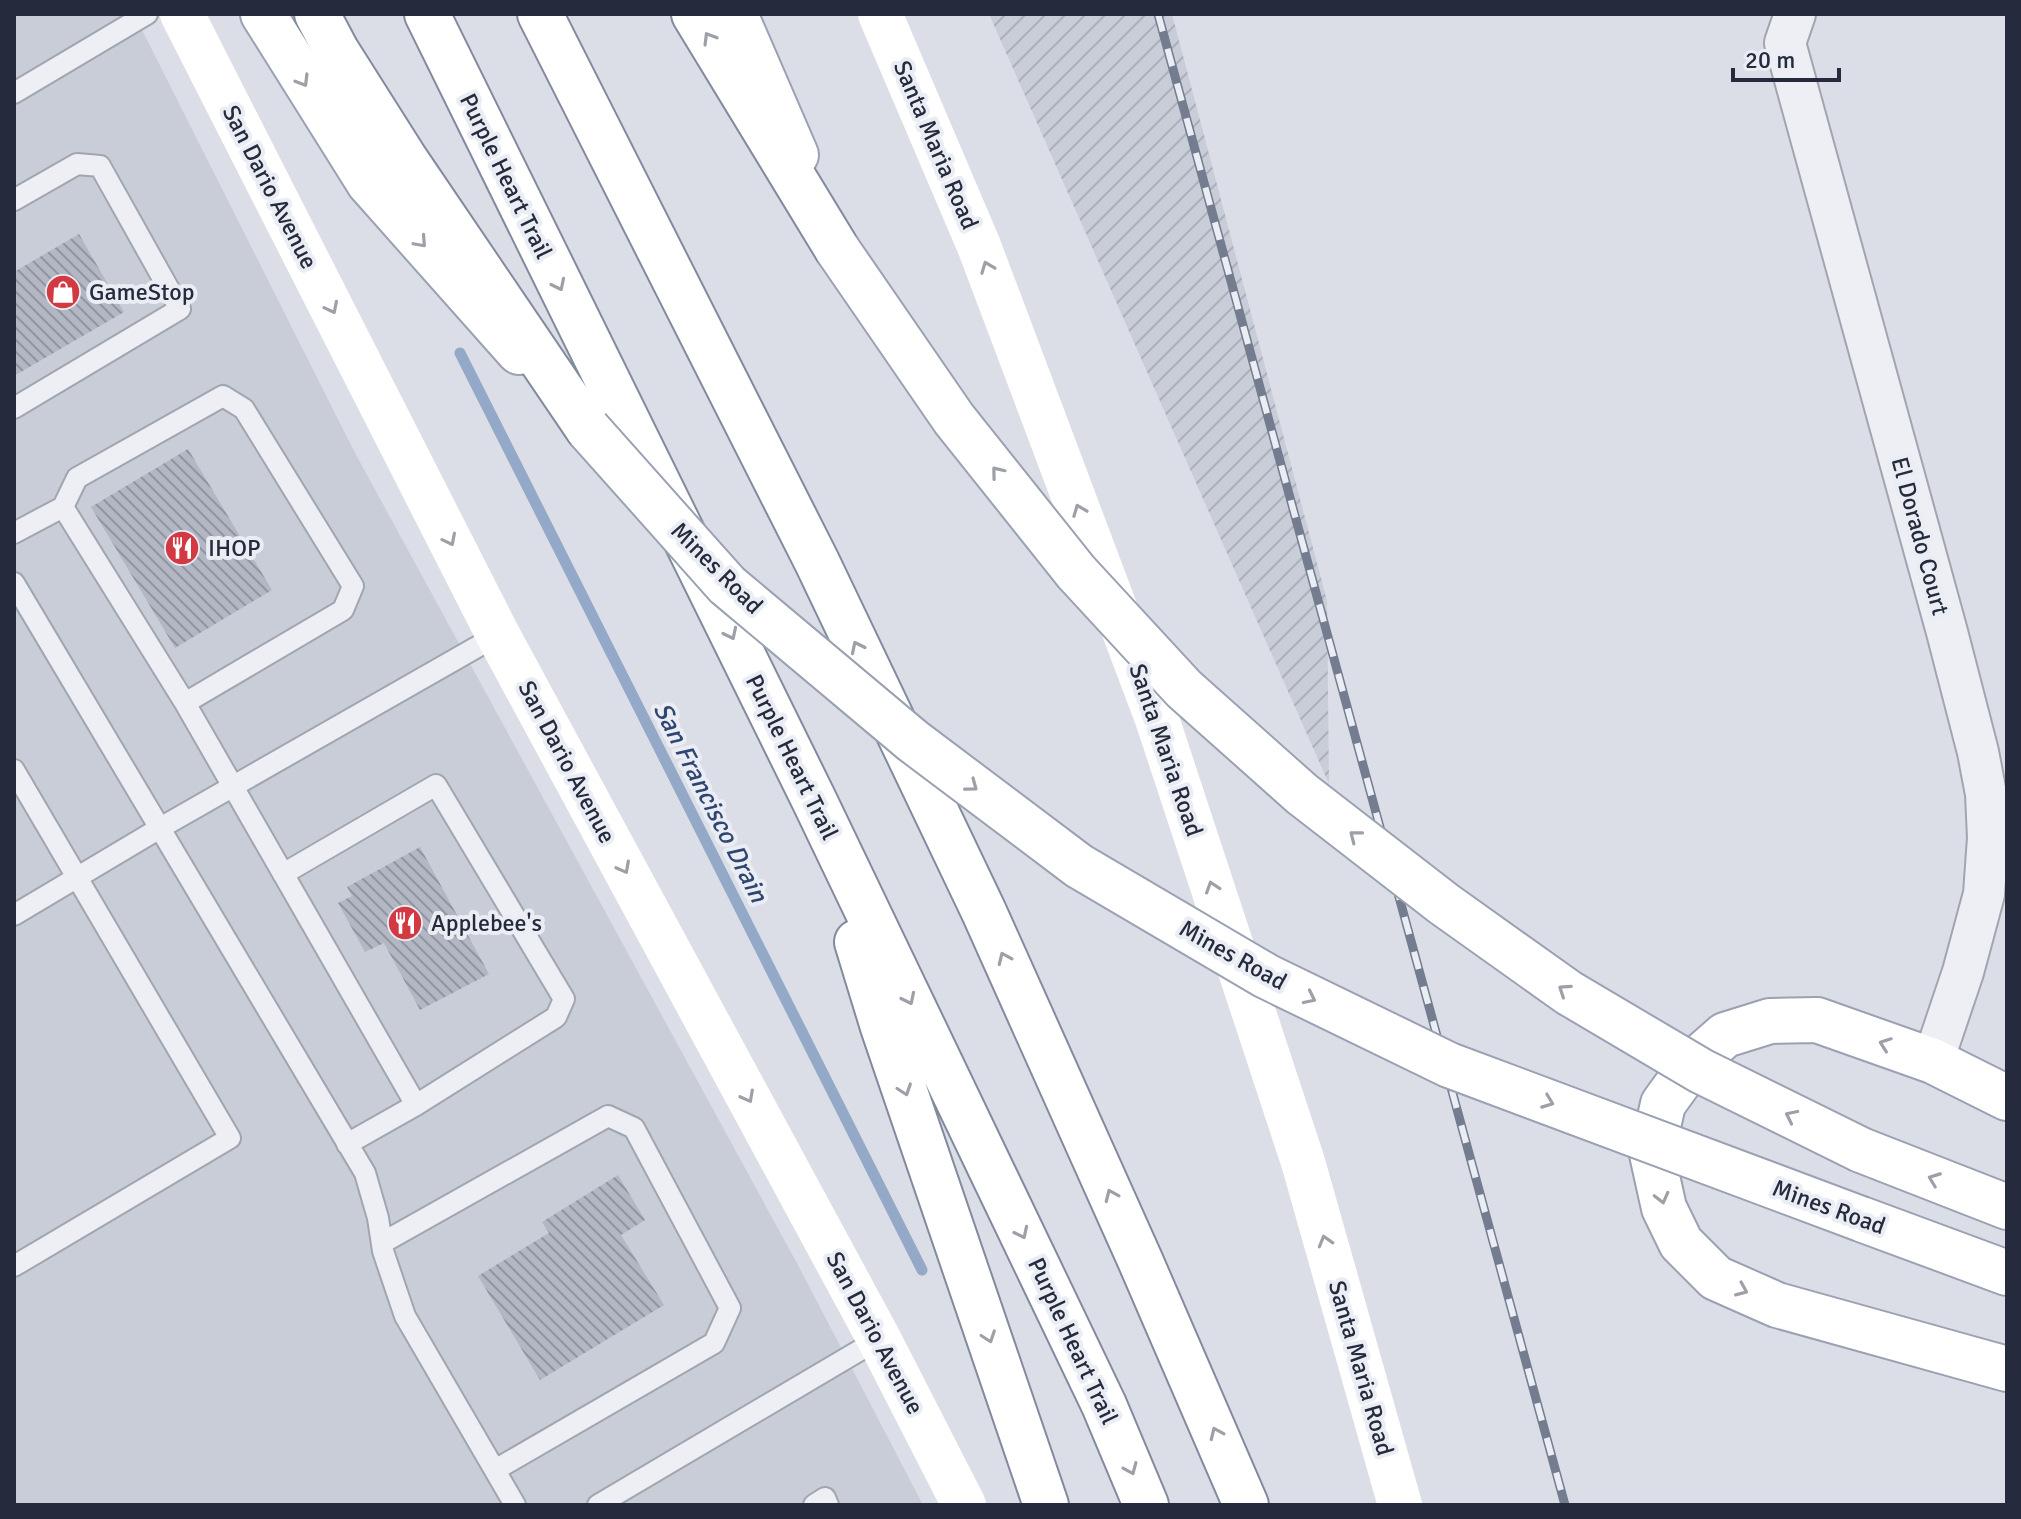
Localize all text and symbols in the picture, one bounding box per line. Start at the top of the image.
scale bar [1733,32,1839,82]
one-way arrow [704,33,719,47]
text: 20 m [1745,45,1795,75]
street label: Santa Maria Road [887,56,985,234]
one-way arrow [294,72,309,87]
street label: Purple Heart Trail [453,88,559,264]
street label: San Dario Avenue [216,100,324,274]
one-way arrow [411,232,425,247]
one-way arrow [980,261,997,275]
shop icon: GameStop [44,273,82,311]
place label: GameStop [89,277,194,307]
one-way arrow [550,277,565,292]
one-way arrow [322,300,337,315]
street label: El Dorado Court [1884,453,1956,619]
one-way arrow [992,466,1006,481]
one-way arrow [1072,504,1088,518]
street label: Mines Road [665,516,769,620]
restaurant icon: IHOP [163,529,201,567]
one-way arrow [440,531,456,546]
place label: IHOP [208,533,261,563]
one-way arrow [721,625,737,640]
one-way arrow [851,641,867,655]
street label: Santa Maria Road [1122,660,1210,840]
street label: Purple Heart Trail [739,669,845,845]
street label: San Dario Avenue [512,676,622,848]
water label: San Francisco Drain [646,697,775,909]
one-way arrow [963,776,978,790]
one-way arrow [1349,831,1364,845]
one-way arrow [615,860,630,874]
one-way arrow [1206,881,1222,895]
restaurant icon: Applebee's [386,904,424,942]
place label: Applebee's [431,908,542,938]
street label: Mines Road [1174,913,1292,997]
one-way arrow [998,952,1014,966]
one-way arrow [1559,984,1573,999]
one-way arrow [1302,988,1317,1004]
one-way arrow [899,990,915,1005]
one-way arrow [1879,1037,1893,1054]
one-way arrow [896,1083,912,1097]
one-way arrow [738,1088,754,1103]
one-way arrow [1540,1092,1554,1109]
one-way arrow [1785,1110,1800,1126]
one-way arrow [1928,1172,1942,1189]
street label: Mines Road [1768,1173,1890,1241]
one-way arrow [1105,1189,1121,1203]
one-way arrow [1652,1191,1669,1205]
one-way arrow [1012,1225,1028,1240]
one-way arrow [1318,1235,1334,1249]
street label: San Dario Avenue [820,1247,930,1419]
street label: Purple Heart Trail [1021,1253,1125,1429]
street label: Santa Maria Road [1322,1277,1400,1459]
one-way arrow [1734,1280,1748,1296]
one-way arrow [979,1329,995,1343]
one-way arrow [1209,1427,1225,1441]
one-way arrow [1121,1461,1138,1475]

